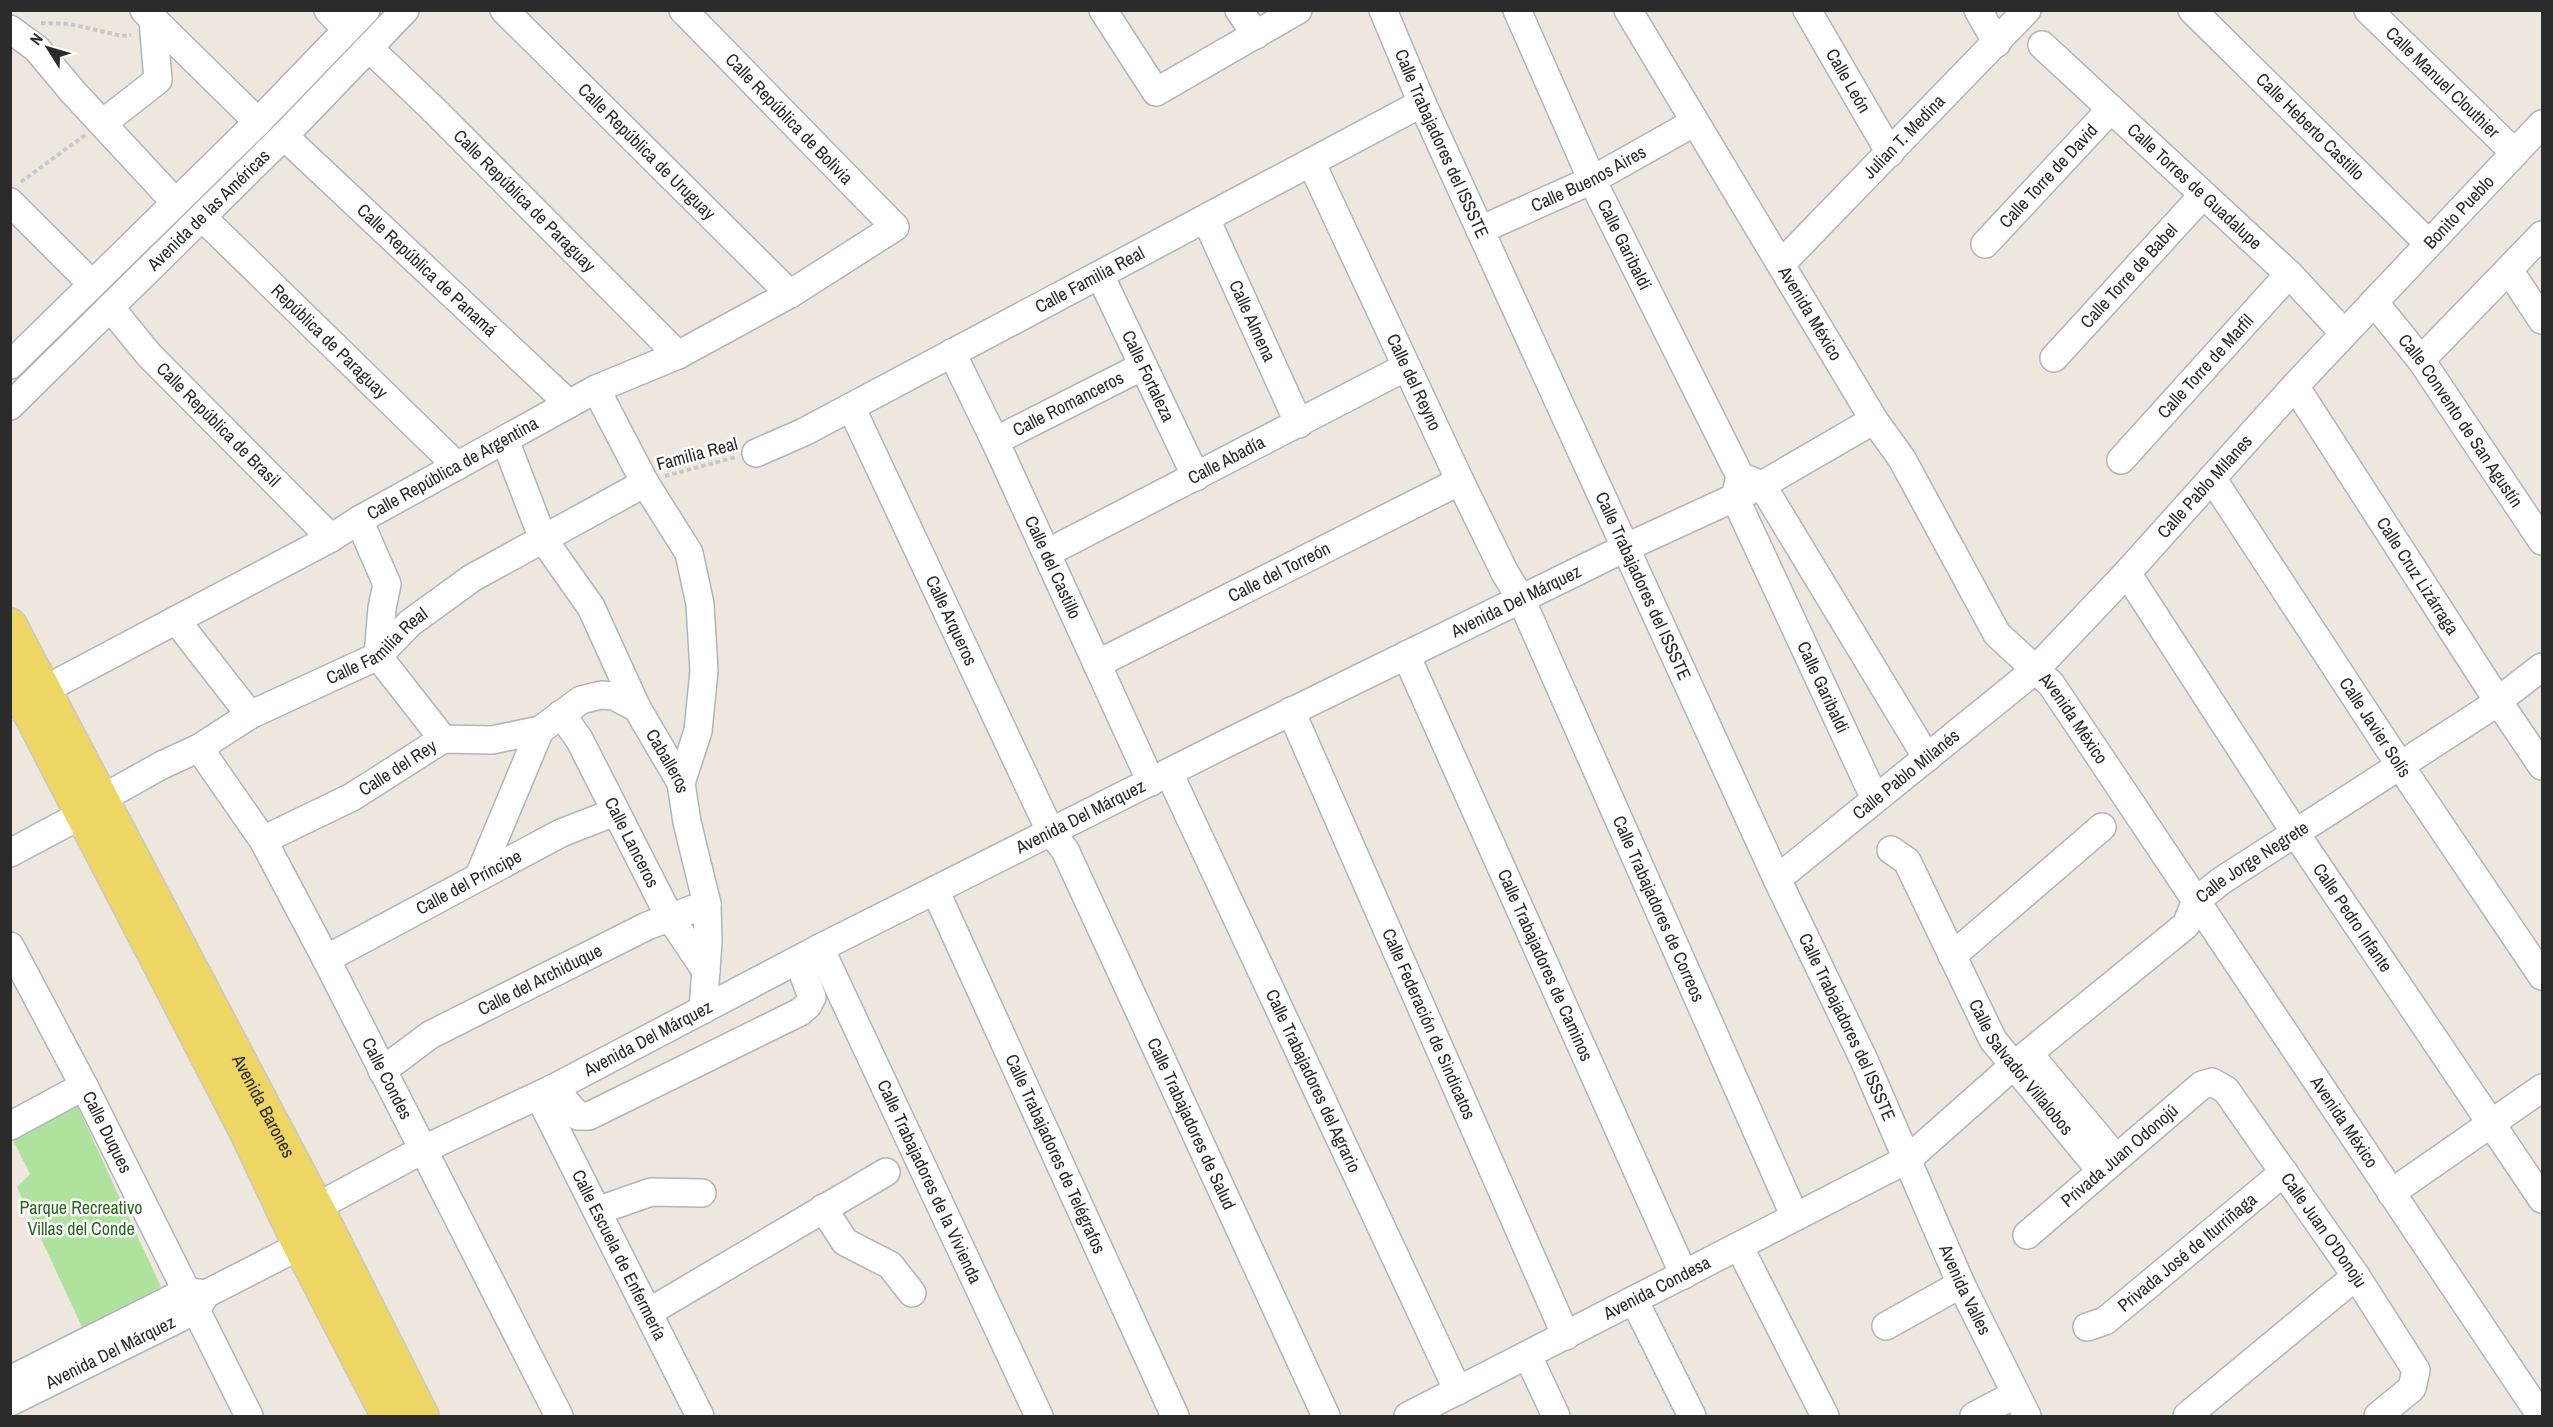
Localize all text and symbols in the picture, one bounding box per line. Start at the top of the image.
north arrow [18,18,78,78]
street label: Calle Manuel Clouthier [2380,21,2506,144]
text: N [24,29,48,49]
street label: Calle León [1820,44,1877,117]
street label: Calle Trabajadores del ISSSTE [1389,45,1495,242]
street label: Calle República de Bolivia [720,47,859,190]
street label: Calle Heberto Castillo [2251,67,2370,186]
street label: Calle República de Uruguay [573,77,722,226]
street label: Julian T. Medina [1857,89,1950,184]
street label: Calle Torres de Guadalupe [2122,117,2268,255]
street label: Calle Torre de David [1993,118,2103,233]
street label: Calle República de Paraguay [448,124,602,278]
street label: Calle Buenos Aires [1527,139,1650,218]
street label: Avenida de las Américas [141,144,275,277]
street label: Bonito Pueblo [2418,169,2499,254]
street label: Calle Garibaldi [1592,195,1658,294]
street label: Calle República de Panamá [352,198,503,342]
street label: Calle Torre de Babel [2074,218,2183,333]
street label: Calle Familia Real [1030,240,1149,319]
street label: Avenida México [1772,261,1848,365]
street label: Calle Almena [1223,276,1282,366]
street label: República de Paraguay [266,278,394,404]
street label: Calle Torre de Marfil [2151,309,2259,424]
street label: Calle Fortaleza [1116,326,1181,426]
street label: Calle Convento de San Agustín [2393,328,2529,512]
street label: Calle del Reyno [1381,329,1448,434]
street label: Calle República de Brasil [151,356,286,492]
street label: Calle Romanceros [1008,365,1128,442]
street label: Calle República de Argentina [362,411,542,525]
street label: Calle Abadía [1183,429,1269,490]
street label: Calle Pablo Milanes [2151,429,2258,543]
street label: Familia Real [654,431,740,476]
street label: Calle Trabajadores del ISSSTE [1590,488,1697,684]
street label: Calle del Castillo [1019,512,1088,623]
street label: Calle Cruz Lizárraga [2371,512,2465,639]
street label: Calle del Torreón [1224,535,1334,608]
street label: Avenida Del Márquez [1446,558,1585,644]
street label: Calle Arqueros [920,571,984,670]
street label: Calle Familia Real [322,601,432,690]
street label: Calle Garibaldi [1791,637,1856,737]
street label: Avenida México [2034,666,2114,769]
street label: Calle Javier Solís [2334,672,2417,782]
street label: Calle Pablo Milanés [1847,723,1965,825]
street label: Caballeros [640,724,695,795]
street label: Calle del Rey [354,733,442,802]
street label: Avenida Del Márquez [1010,773,1149,860]
street label: Calle Lanceros [599,793,666,892]
street label: Calle Trabajadores de Correos [1607,812,1711,1006]
street label: Calle Jorge Negrete [2190,815,2313,909]
street label: Calle del Príncipe [411,843,526,921]
street label: Calle Pedro Infante [2307,858,2399,977]
street label: Calle Trabajadores de Caminos [1492,865,1599,1065]
street label: Calle Federación de Sindicatos [1376,924,1482,1123]
street label: Calle Trabajadores del ISSSTE [1793,929,1902,1125]
street label: Calle del Archiduque [473,938,606,1021]
street label: Calle Trabajadores del Agrario [1260,985,1367,1176]
street label: Avenida Del Márquez [578,994,716,1083]
street label: Calle Salvador Villalobos [1963,995,2079,1140]
street label: Calle Condes [356,1033,419,1124]
street label: Calle Trabajadores de Salud [1141,1034,1242,1213]
street label: Avenida Barones [226,1049,301,1162]
street label: Calle Trabajadores de Telégrafos [999,1050,1112,1257]
street label: Avenida México [2304,1070,2384,1173]
street label: Calle Trabajadores de la Vivienda [871,1075,988,1287]
street label: Calle Duques [77,1087,139,1177]
street label: Privada Juan Odonojú [2055,1098,2183,1213]
street label: Calle Escuela de Enfermería [566,1165,673,1344]
street label: Calle Juan O'Donoju [2275,1167,2373,1292]
street label: Privada José de Iturriñaga [2112,1187,2262,1317]
park label: Parque Recreativo Villas del Conde [19,1195,143,1241]
street label: Avenida Valles [1933,1240,1997,1339]
street label: Avenida Condesa [1598,1250,1715,1326]
street label: Avenida Del Márquez [40,1309,179,1395]

